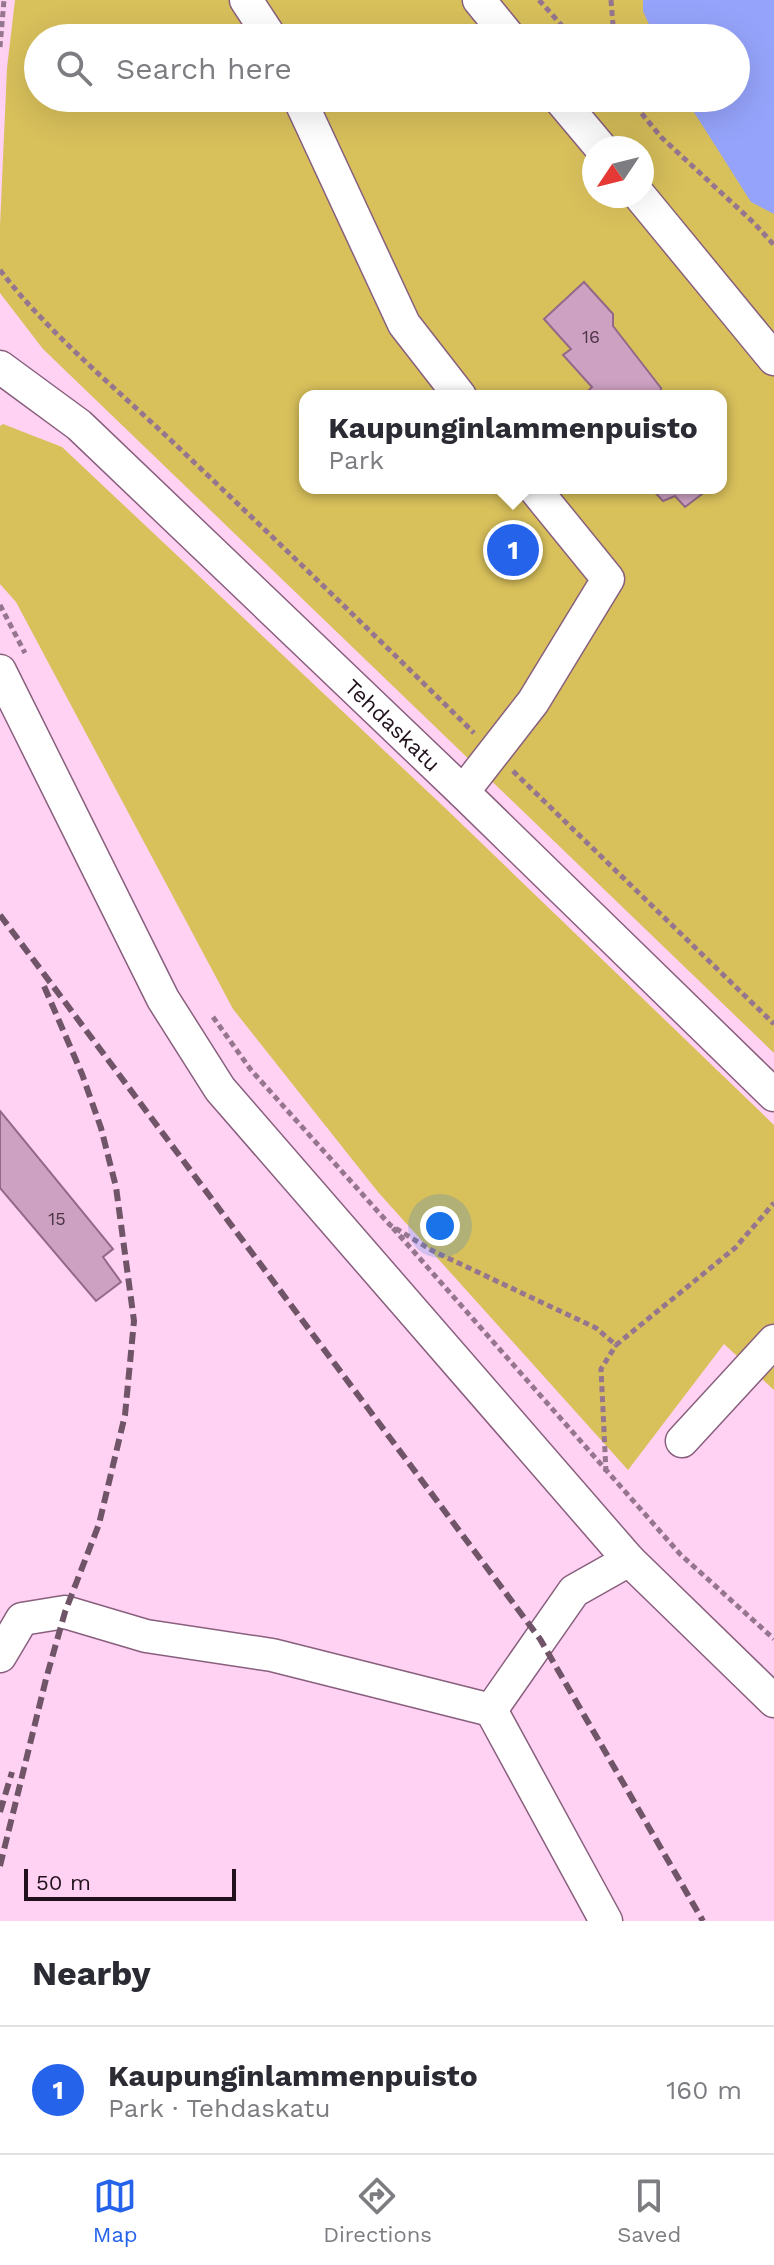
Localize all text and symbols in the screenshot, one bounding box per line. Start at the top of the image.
search box [24,24,750,112]
icon: search [52,46,96,90]
text: Search here [116,51,292,86]
north arrow [582,136,654,208]
house number: 16 [582,326,600,347]
popup [299,390,727,494]
text: Kaupunginlammenpuisto [328,410,698,445]
text: Park [328,445,384,475]
pin: 1 [487,520,539,580]
street label: Tehdaskatu [340,674,445,776]
your location [420,1206,460,1246]
house number: 15 [48,1208,66,1229]
scale bar [24,1865,236,1901]
text: 50 m [36,1870,91,1895]
text: Nearby [32,1953,151,1993]
text: Kaupunginlammenpuisto [108,2058,478,2093]
text: 1 [52,2075,64,2105]
text: 160 m [666,2075,742,2105]
text: Park · Tehdaskatu [108,2093,331,2123]
tab: Map [93,2174,138,2247]
tab: Directions [323,2174,432,2247]
tab: Saved [617,2174,681,2247]

